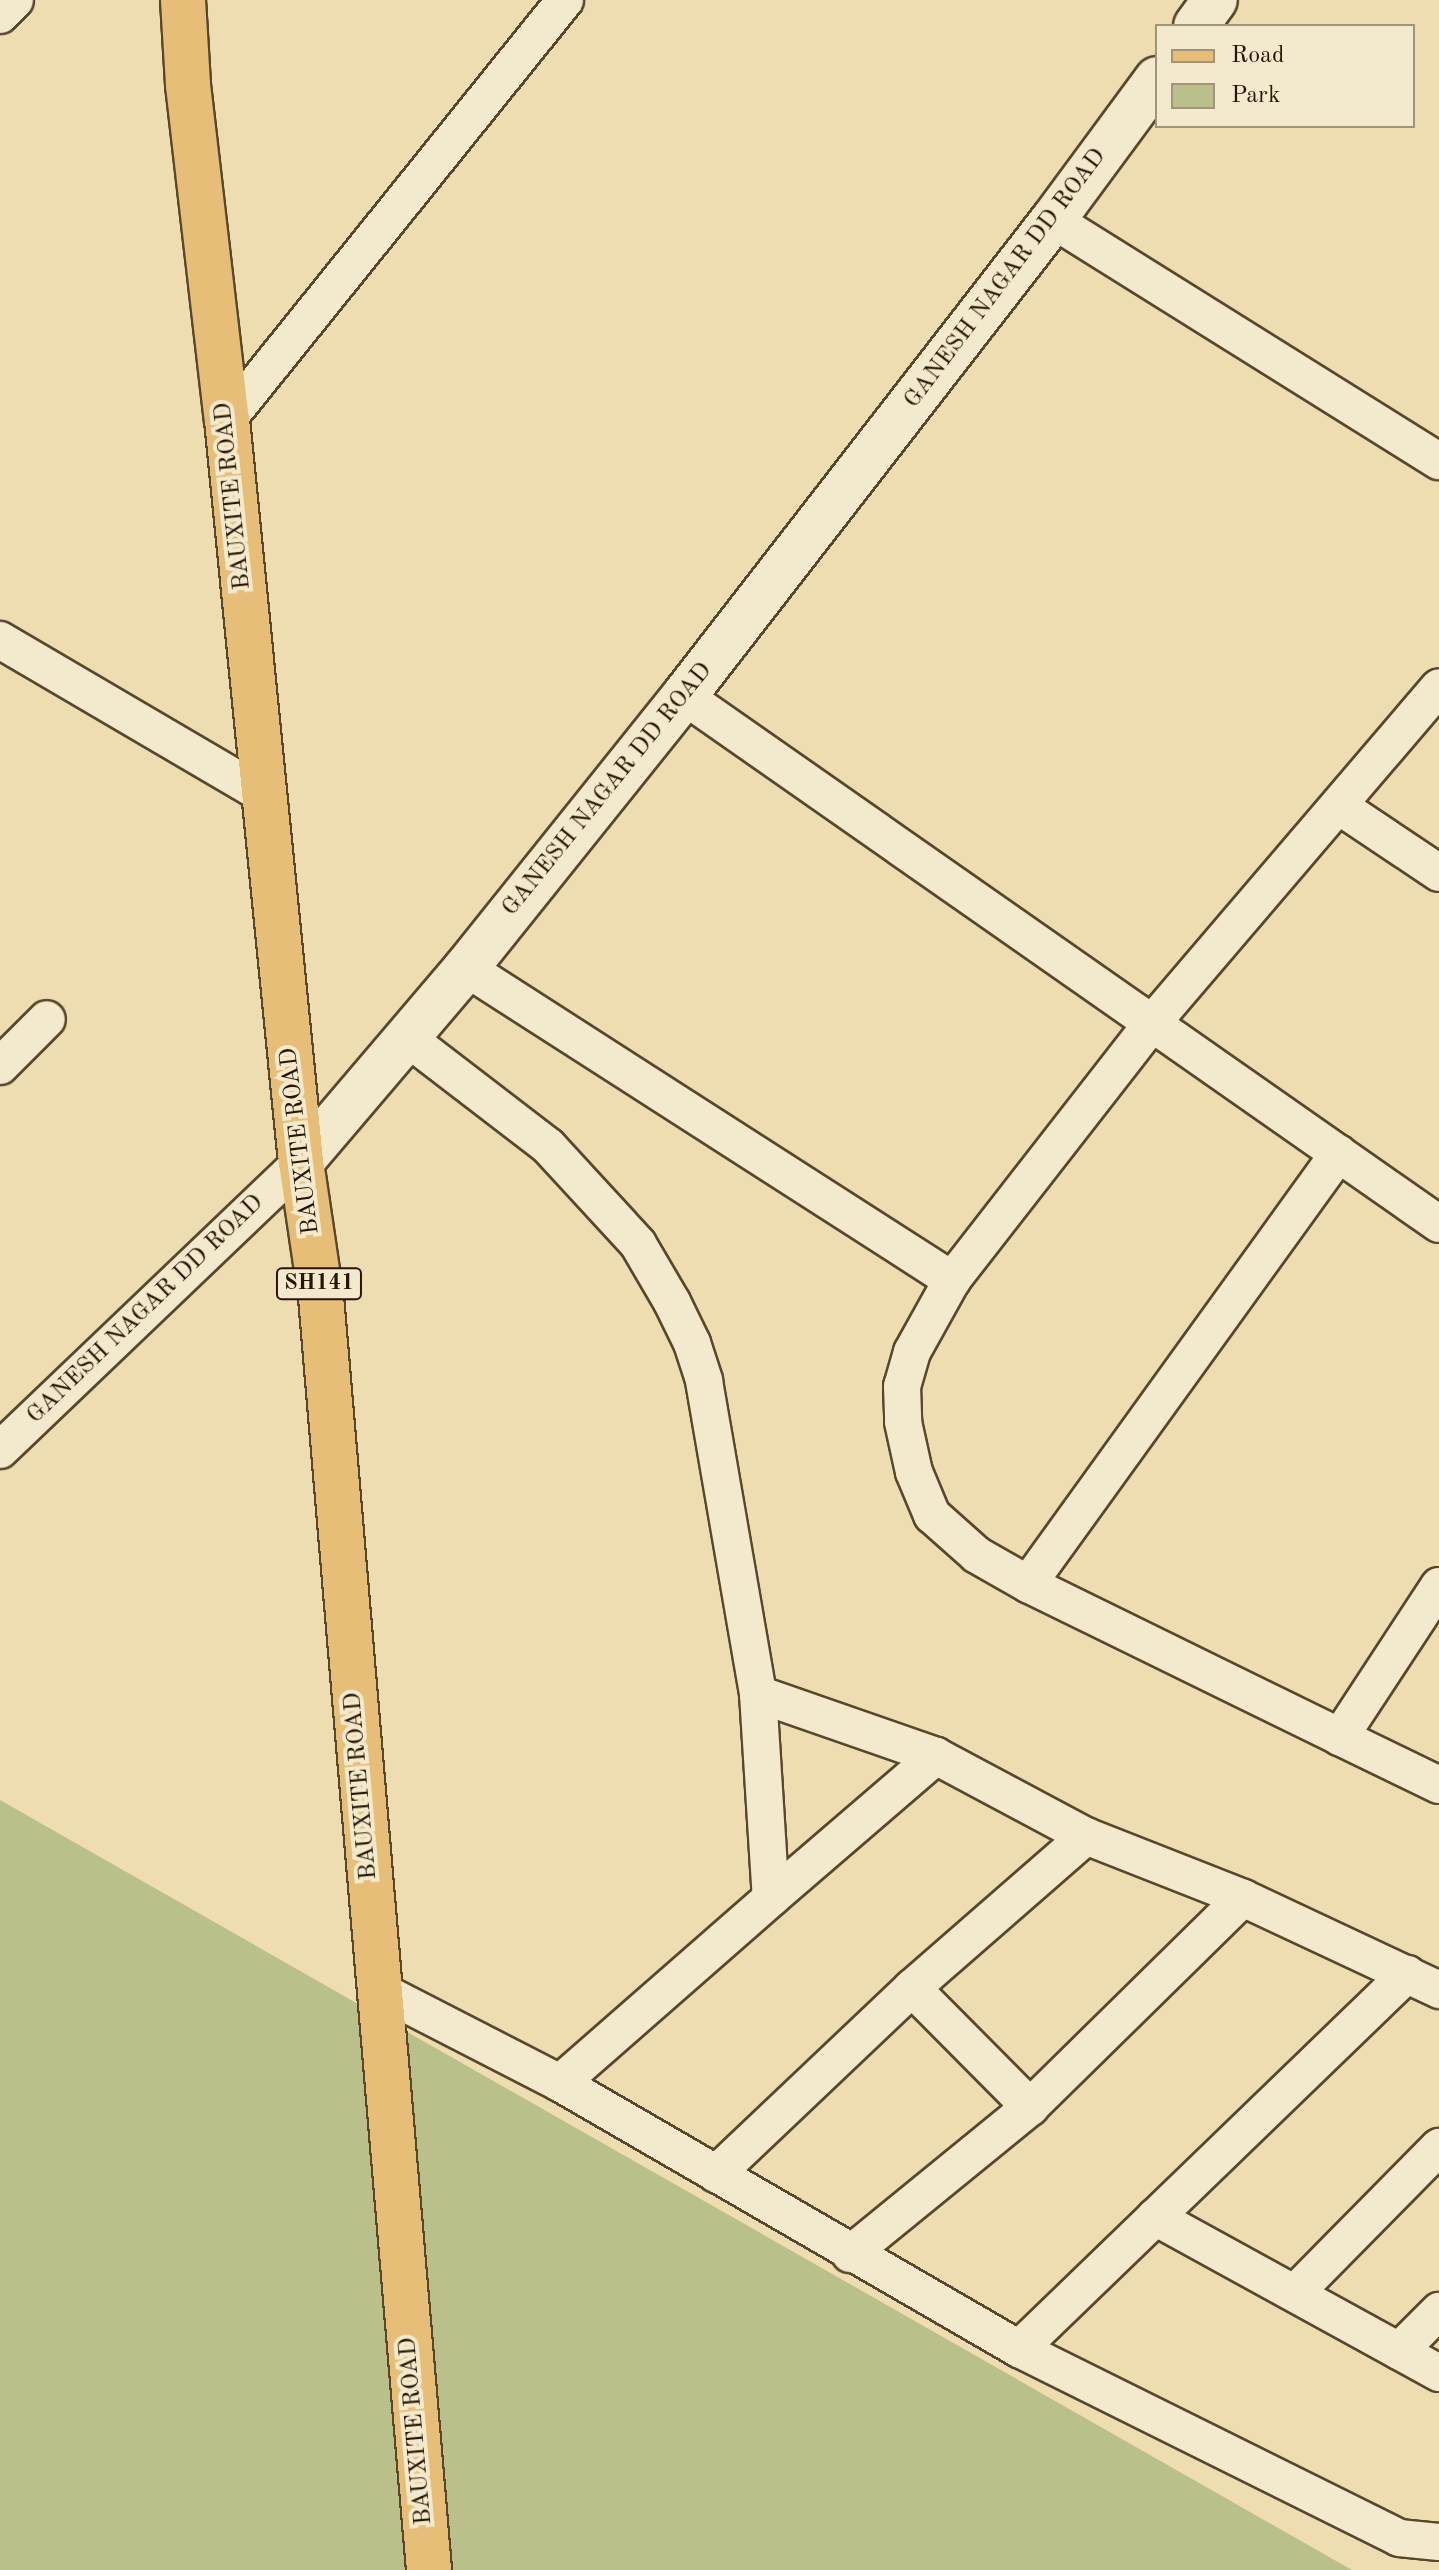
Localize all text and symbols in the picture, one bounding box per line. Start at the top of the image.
legend [1155,24,1415,128]
text: Road [1231,44,1284,68]
text: Park [1231,84,1280,108]
street label: GANESH NAGAR DD ROAD [899,143,1113,415]
street label: BAUXITE ROAD [210,401,258,591]
street label: GANESH NAGAR DD ROAD [497,657,719,923]
street label: BAUXITE ROAD [275,1046,327,1236]
street label: GANESH NAGAR DD ROAD [22,1189,270,1431]
road number: SH141 [275,1266,363,1302]
street label: BAUXITE ROAD [339,1691,385,1881]
street label: BAUXITE ROAD [394,2336,440,2526]

